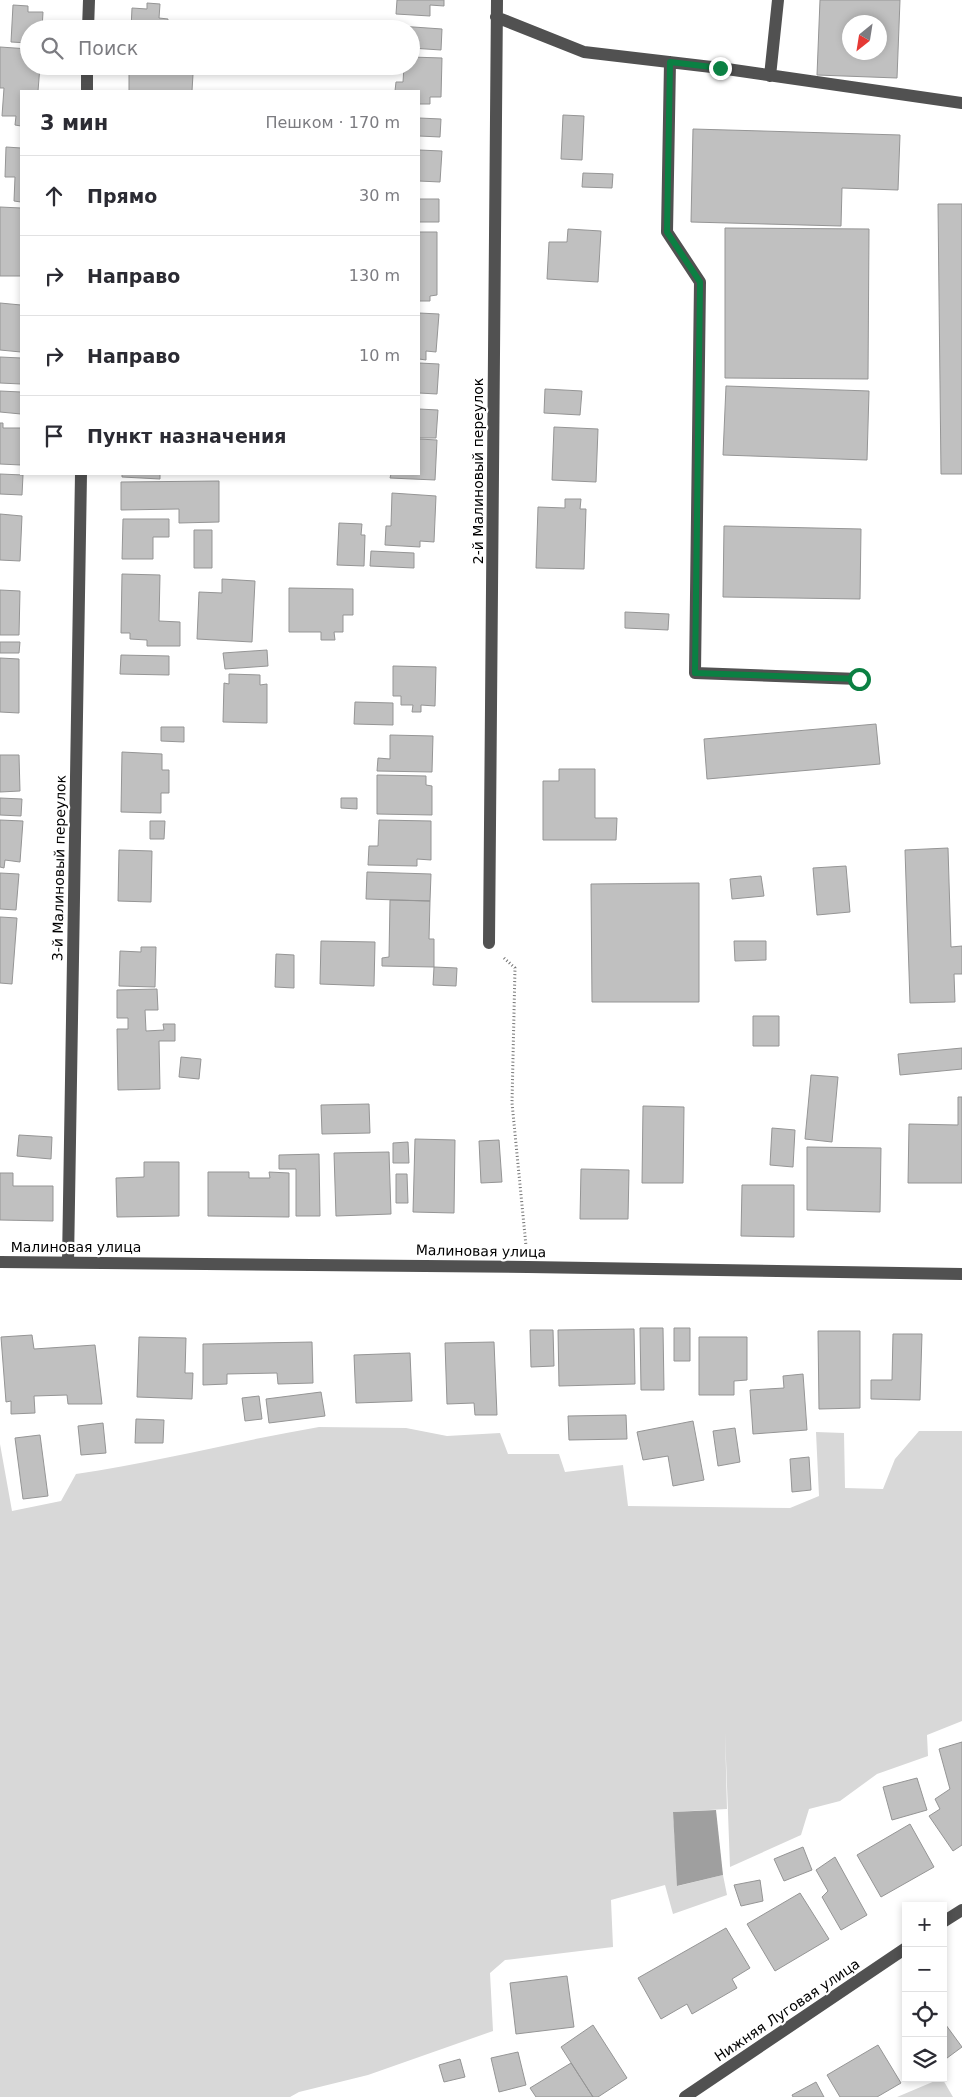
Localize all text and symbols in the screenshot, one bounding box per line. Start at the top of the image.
north arrow [842,15,887,60]
search box [20,20,420,75]
icon: search [38,34,66,62]
text: Поиск [78,37,138,59]
route end [709,57,732,80]
text: 3 мин [40,111,108,135]
text: Пешком · 170 m [265,113,400,132]
icon: ahead [40,182,68,210]
text: Прямо [87,185,157,207]
text: 30 m [359,186,400,205]
icon: right [40,262,68,290]
text: Направо [87,265,180,287]
text: 130 m [349,266,400,285]
icon: right [40,342,68,370]
text: Направо [87,345,180,367]
text: 10 m [359,346,400,365]
street label: 2-й Малиновый переулок [470,378,486,564]
icon: arrive [40,422,68,450]
text: Пункт назначения [87,425,286,447]
route start [848,668,871,691]
street label: 3-й Малиновый переулок [49,775,69,961]
street label: Малиновая улица [11,1239,141,1255]
street label: Малиновая улица [416,1242,546,1260]
map controls [902,1902,947,2082]
button: + [902,1902,947,1947]
button: − [902,1947,947,1992]
street label: Нижняя Луговая улица [711,1955,863,2065]
button: locate [902,1992,947,2037]
button: layers [902,2037,947,2082]

